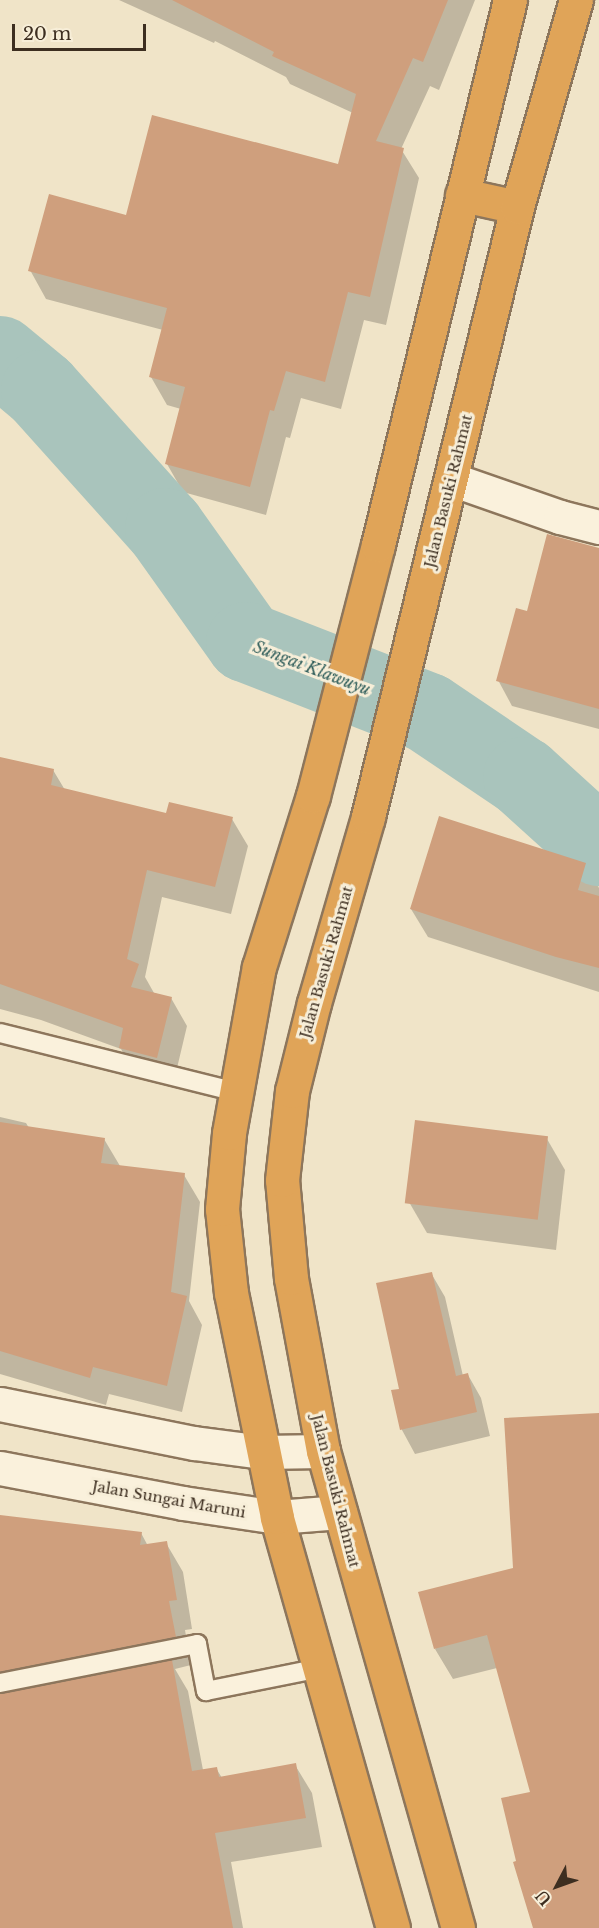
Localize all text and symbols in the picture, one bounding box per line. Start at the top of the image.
scale bar [15,12,148,50]
text: 20 m [23,23,71,45]
street label: Jalan Basuki Rahmat [420,412,476,570]
water label: Sungai Klawuyu [250,637,374,699]
street label: Jalan Basuki Rahmat [296,884,356,1040]
street label: Jalan Basuki Rahmat [308,1412,364,1570]
street label: Jalan Sungai Maruni [91,1477,247,1521]
north arrow [527,1856,587,1916]
text: U [531,1886,556,1910]

